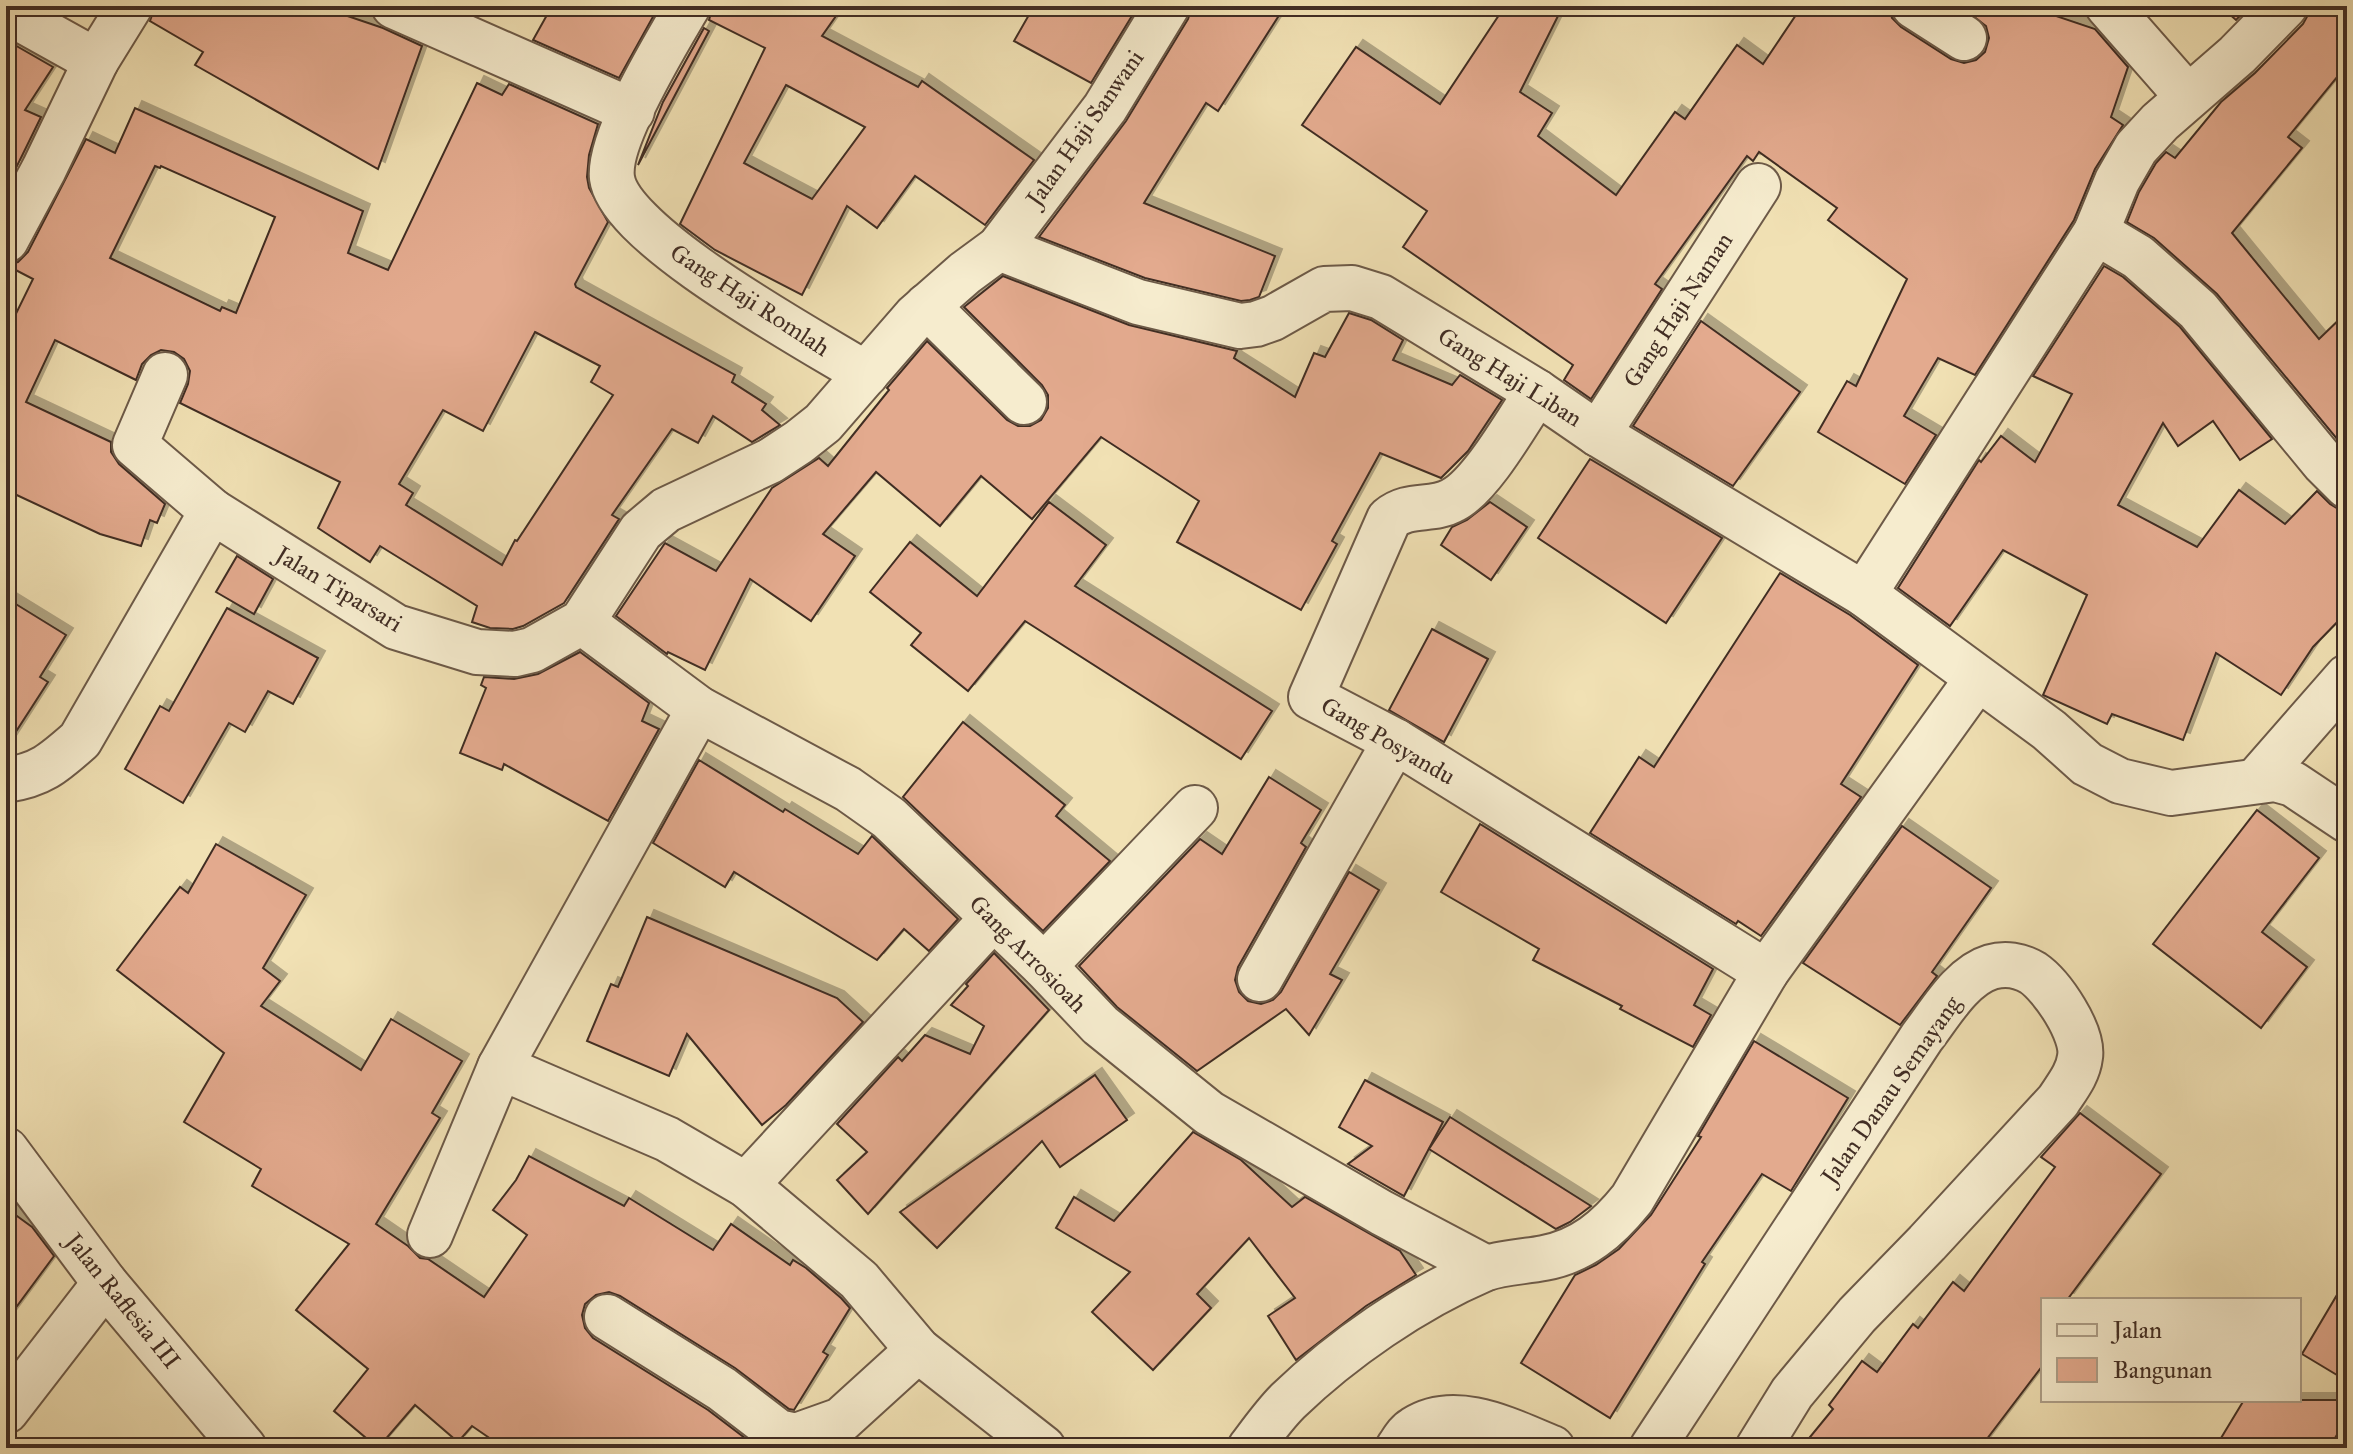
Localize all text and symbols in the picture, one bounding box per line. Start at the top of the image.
street label: Jalan Haji Sanwani [1018,43,1150,215]
street label: Gang Haji Naman [1617,227,1739,393]
street label: Gang Haji Romlah [664,237,836,363]
street label: Gang Haji Liban [1432,321,1588,433]
street label: Jalan Tiparsari [268,538,408,639]
street label: Gang Posyandu [1315,690,1461,792]
street label: Gang Arrosioah [963,889,1093,1019]
street label: Jalan Danau Semayang [1813,989,1968,1193]
street label: Jalan Raflesia III [57,1225,187,1375]
legend [2041,1298,2301,1402]
text: Jalan [2110,1315,2162,1345]
text: Bangunan [2113,1355,2212,1385]

